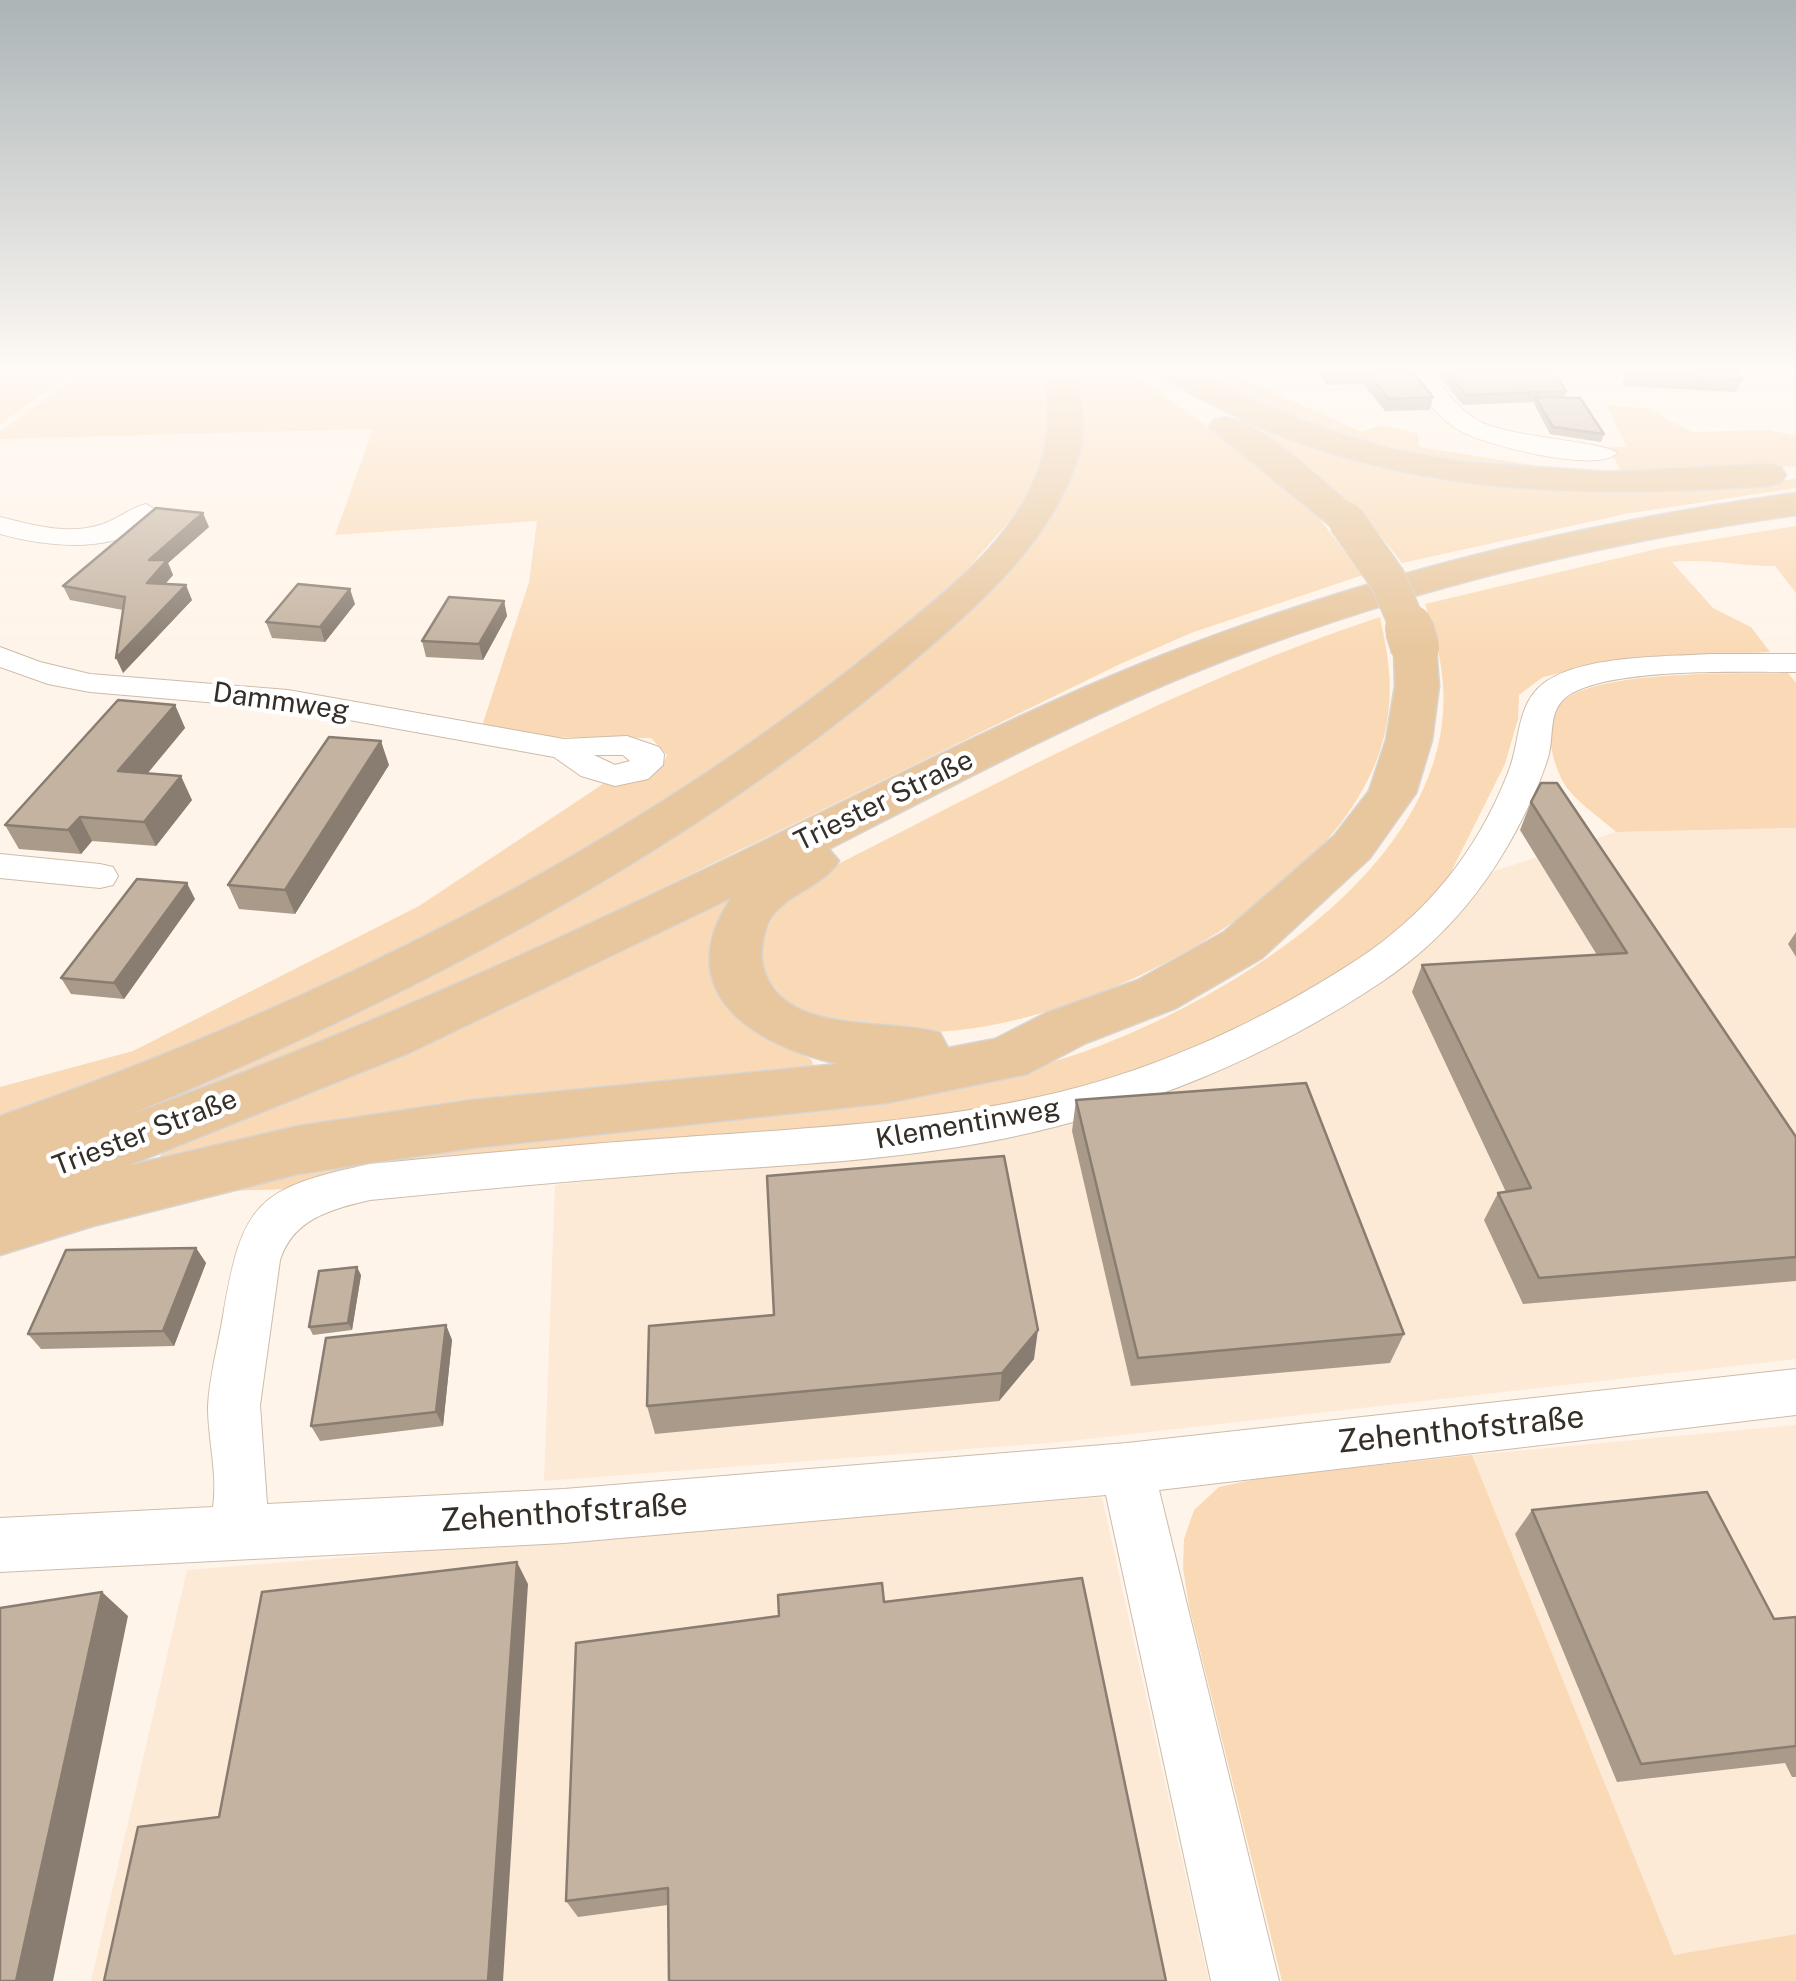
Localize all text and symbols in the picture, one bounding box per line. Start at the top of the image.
street label: Dammweg [211,676,351,728]
street label: Triester Straße [789,743,979,859]
street label: Triester Straße [48,1082,242,1184]
street label: Klementinweg [873,1091,1063,1157]
street label: Zehenthofstraße [1336,1398,1586,1462]
street label: Zehenthofstraße [439,1485,689,1541]

